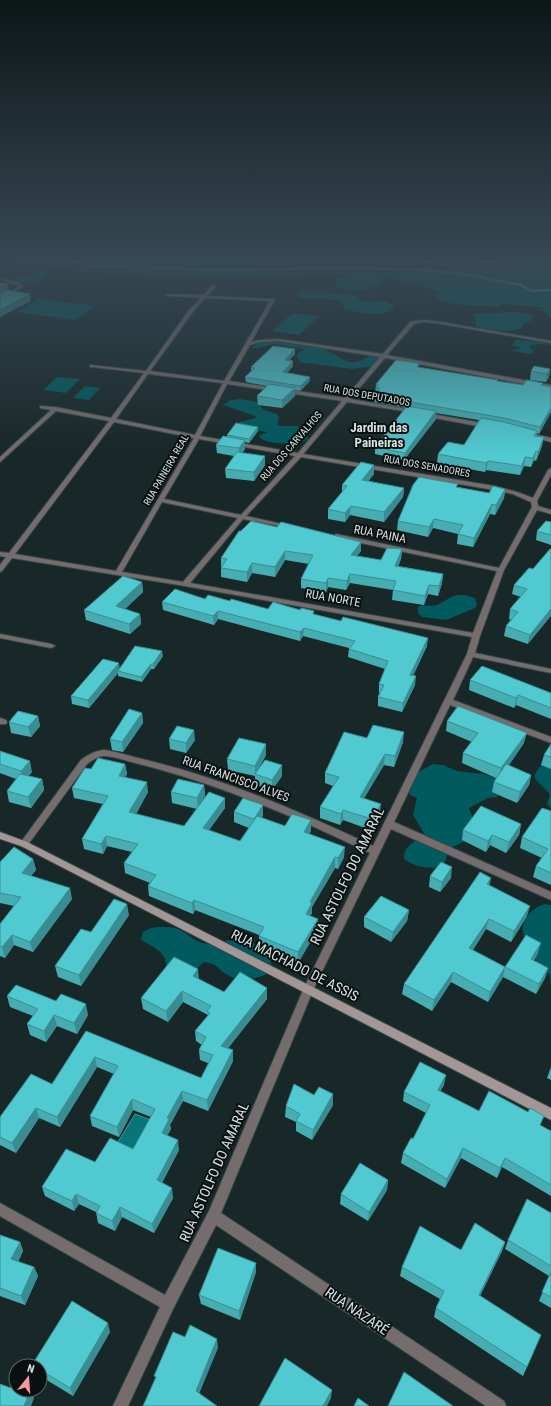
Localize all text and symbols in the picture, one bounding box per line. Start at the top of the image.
street label: RUA DOS DEPUTADOS [323,382,411,408]
street label: RUA DOS CARVALHOS [258,409,324,483]
district label: Jardim das Paineiras [350,420,408,450]
street label: RUA PAINEIRA REAL [141,432,191,507]
street label: RUA DOS SENADORES [383,453,471,479]
street label: RUA PAINA [353,522,407,546]
street label: RUA NORTE [304,586,362,610]
street label: RUA FRANCISCO ALVES [181,753,291,805]
street label: RUA ASTOLFO DO AMARAL [307,804,387,947]
street label: RUA MACHADO DE ASSIS [229,926,361,1004]
street label: RUA ASTOLFO DO AMARAL [176,1100,252,1244]
street label: RUA NAZARÉ [322,1283,392,1338]
north arrow [8,1358,48,1398]
text: N [26,1362,36,1376]

